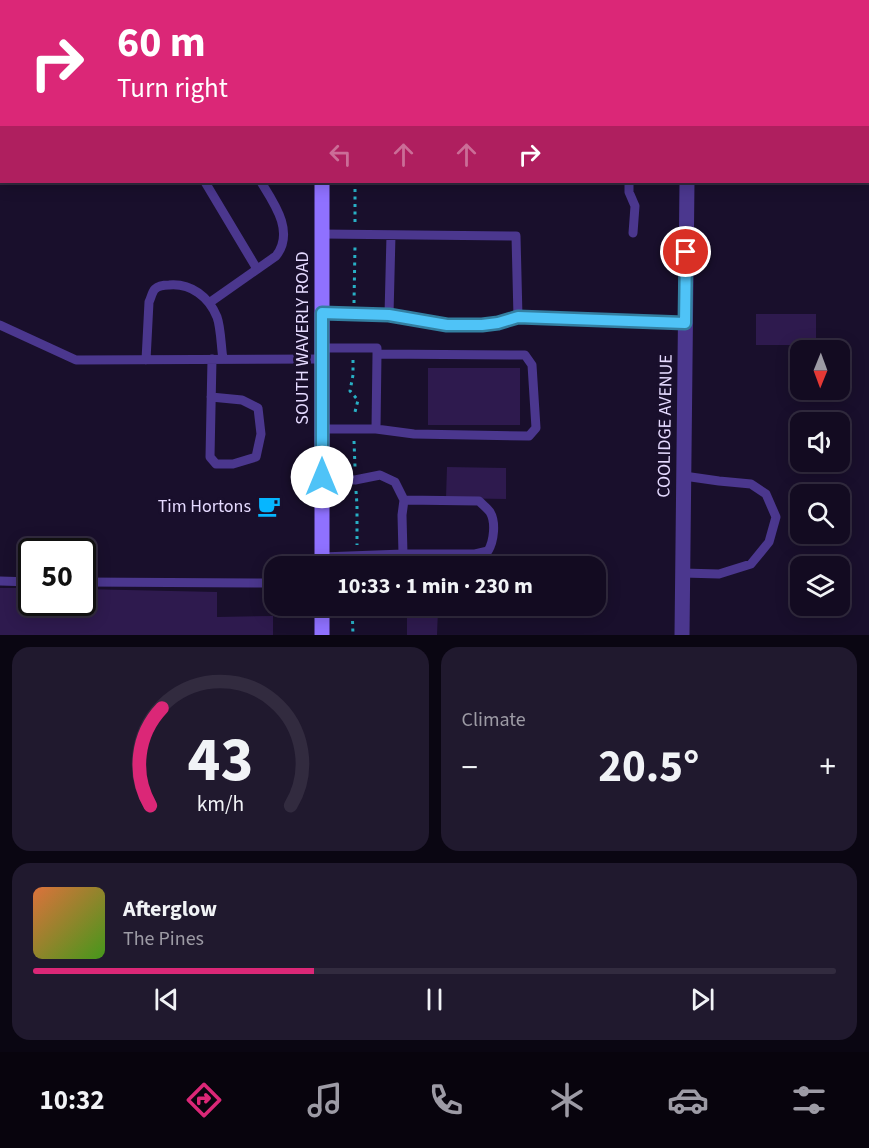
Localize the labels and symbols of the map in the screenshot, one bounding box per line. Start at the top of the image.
pin [660,226,711,277]
street label: SOUTH WAVERLY ROAD [290,251,315,425]
north arrow [790,340,850,400]
street label: COOLIDGE AVENUE [651,354,679,498]
position arrow [290,445,354,509]
cafe icon: Tim Hortons [256,493,282,519]
place label: Tim Hortons [158,494,251,519]
speed limit sign: 50 [18,538,96,616]

